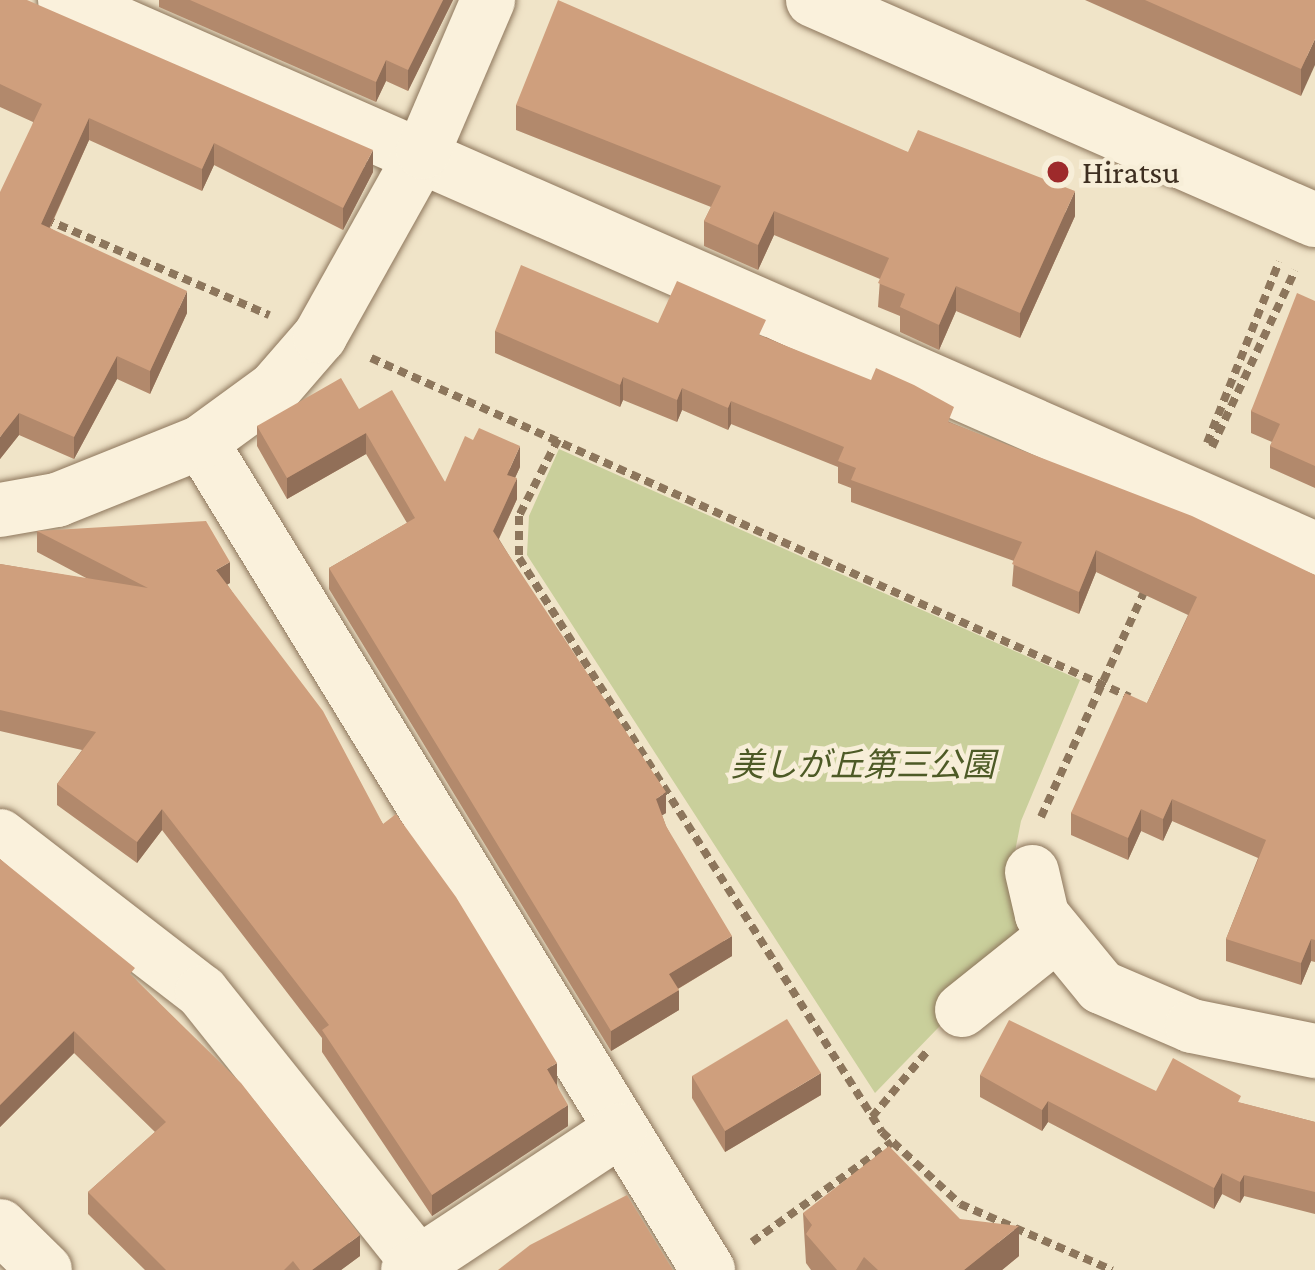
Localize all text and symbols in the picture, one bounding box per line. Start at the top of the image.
place label: Hiratsu [1082,152,1180,192]
marker: Hiratsu [1045,159,1071,185]
park label: 美しが丘第三公園 [731,745,995,785]

